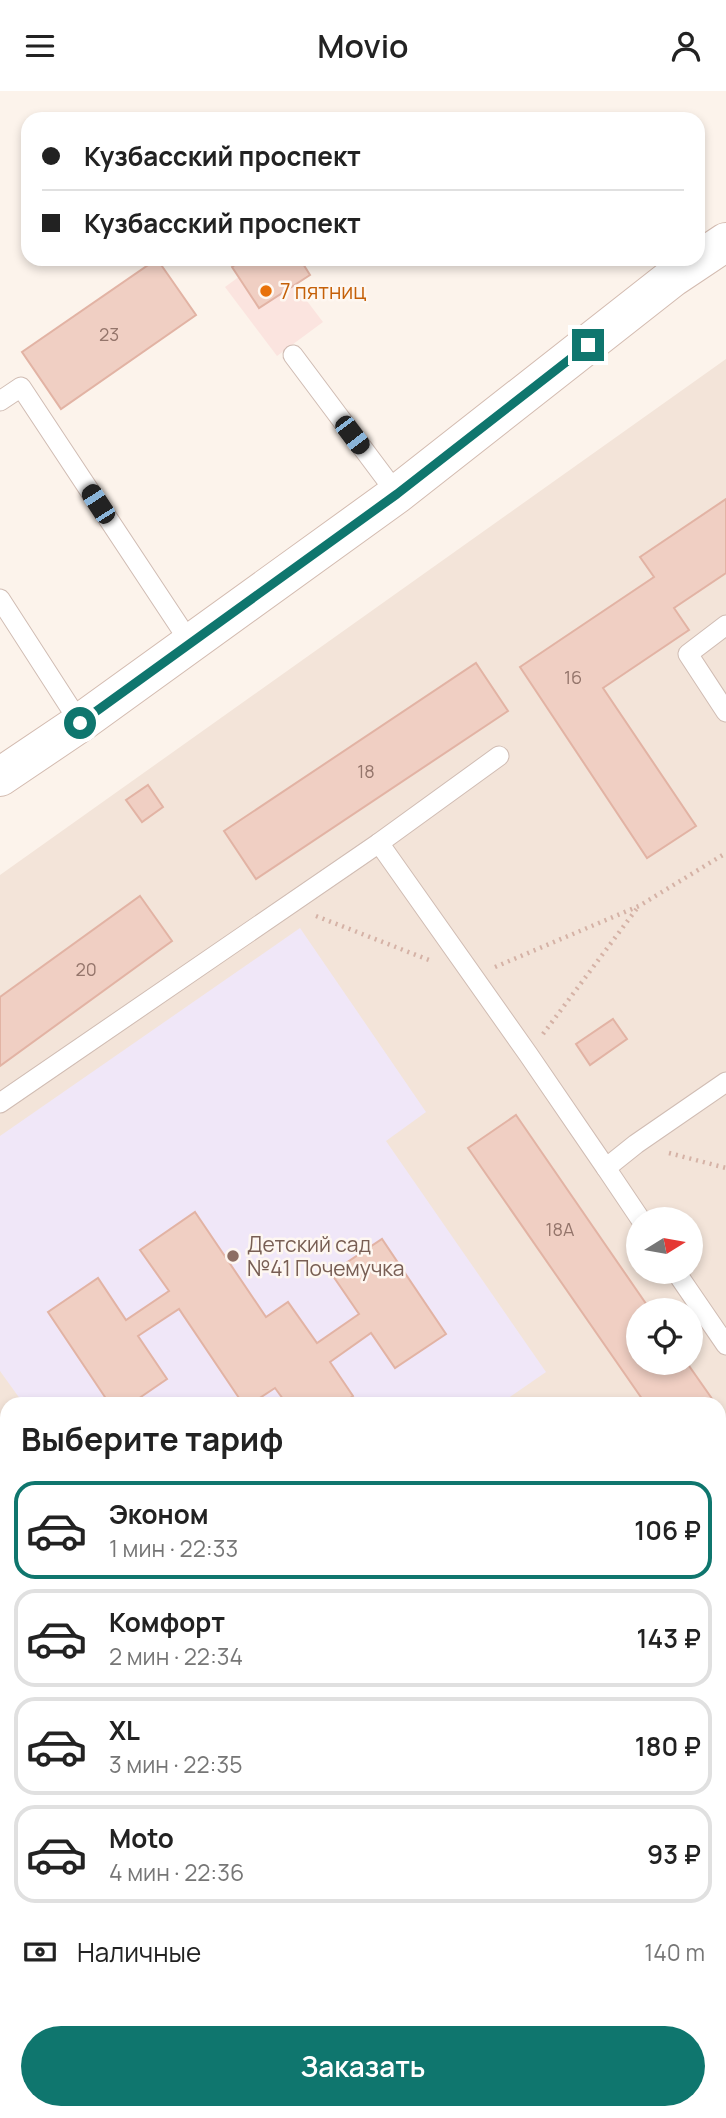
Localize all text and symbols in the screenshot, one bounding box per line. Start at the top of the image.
text: Movio [317,24,409,68]
icon: menu [21,27,59,65]
icon: person [667,27,705,65]
text: Кузбасский проспект [84,138,361,174]
text: Кузбасский проспект [84,205,361,241]
place label: 7 пятниц [280,277,366,305]
marker: 7 пятниц [258,283,274,299]
house number: 23 [99,322,119,346]
route end [572,329,604,361]
car [331,412,374,458]
car [78,481,119,527]
house number: 16 [564,665,582,689]
route start [64,707,96,739]
house number: 18 [357,759,375,783]
house number: 20 [75,957,97,981]
north arrow [626,1207,704,1285]
map controls [626,1207,703,1375]
house number: 18А [546,1217,575,1241]
place label: Детский сад №41 Почемучка [247,1230,404,1282]
marker: Детский сад №41 Почемучка [225,1248,241,1264]
button: locate [626,1298,703,1375]
text: Выберите тариф [21,1417,283,1461]
text: Эконом [109,1496,209,1532]
icon: car [25,1499,88,1562]
text: 106 ₽ [634,1512,701,1548]
text: 1 мин · 22:33 [109,1532,238,1564]
text: Комфорт [109,1604,225,1640]
icon: car [25,1607,88,1670]
text: 143 ₽ [637,1620,701,1656]
text: 2 мин · 22:34 [109,1640,243,1672]
text: XL [109,1712,140,1748]
icon: car [25,1715,88,1778]
text: 180 ₽ [635,1728,701,1764]
text: 3 мин · 22:35 [109,1748,242,1780]
text: Moto [109,1820,174,1856]
icon: car [25,1823,88,1886]
text: 93 ₽ [647,1836,701,1872]
text: 4 мин · 22:36 [109,1856,244,1888]
icon: cash [21,1933,59,1971]
text: Наличные [77,1934,201,1970]
text: 140 m [644,1936,705,1968]
button: Заказать [21,2026,705,2106]

